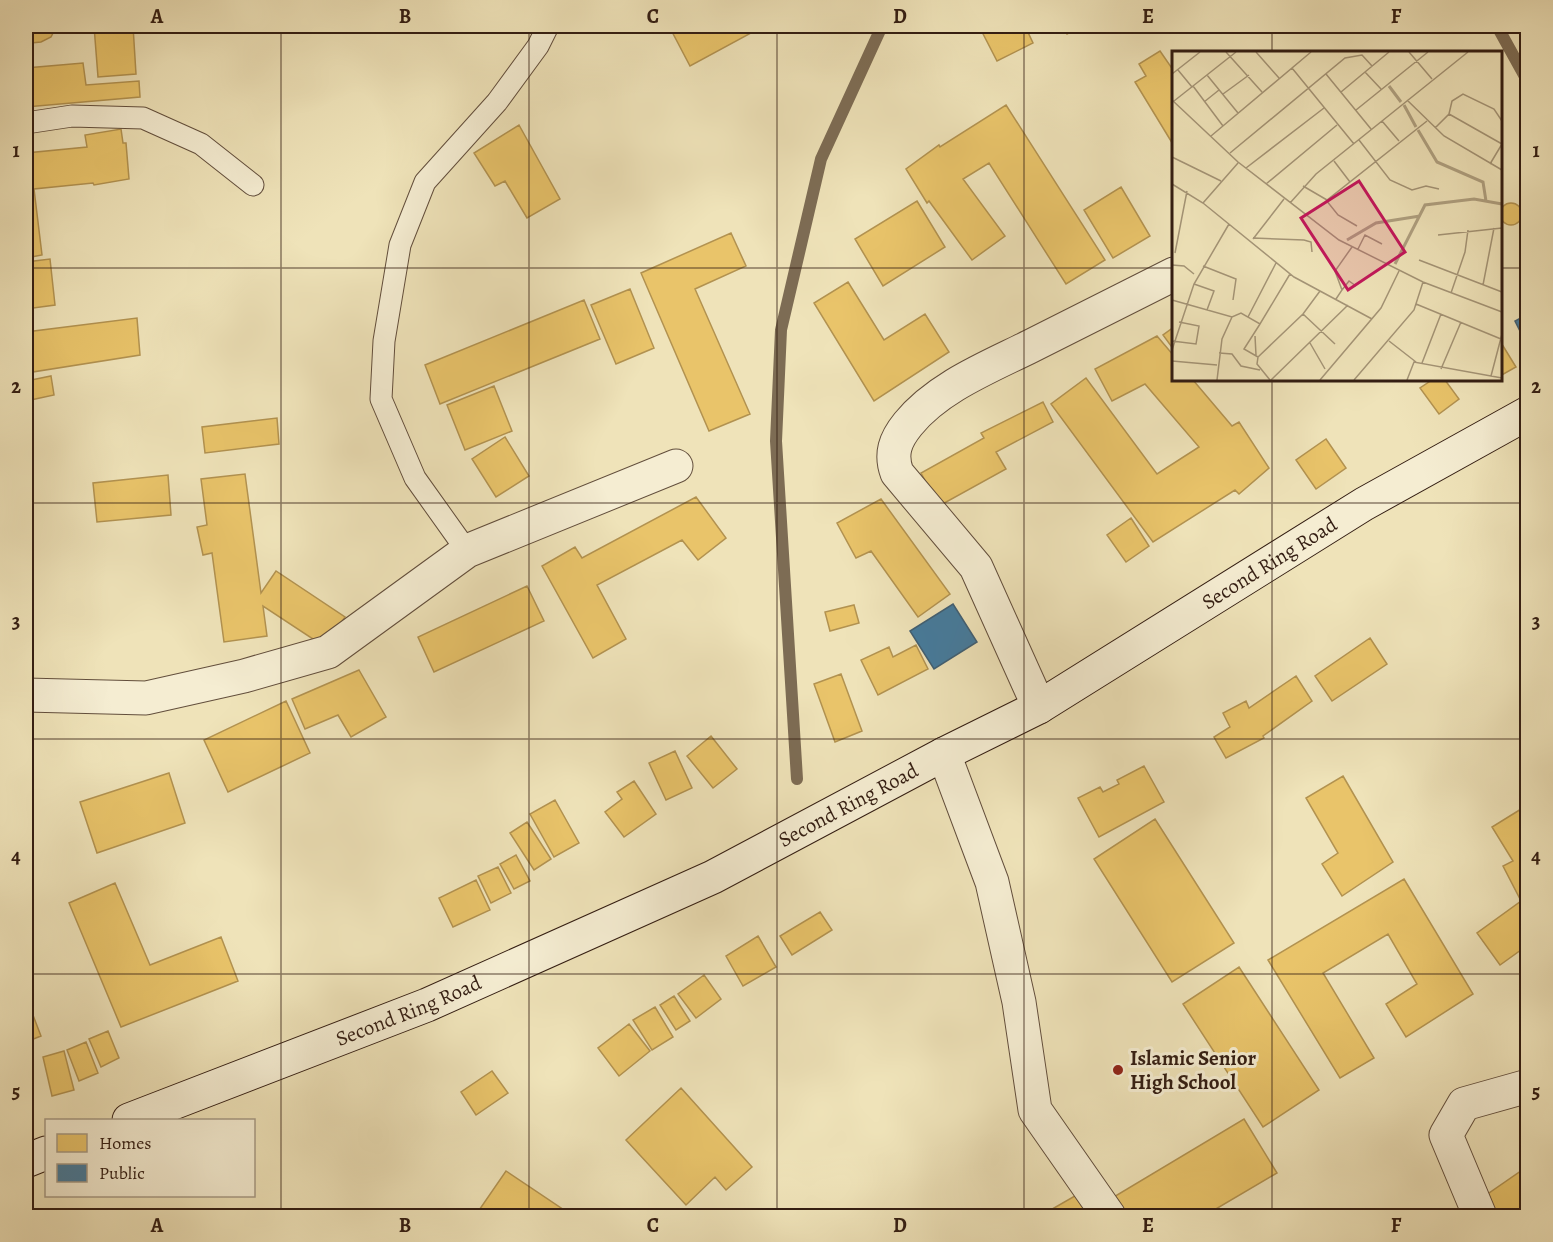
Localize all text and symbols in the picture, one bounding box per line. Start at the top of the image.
text: A [150,3,164,30]
text: B [399,3,411,30]
text: C [647,3,659,30]
text: D [893,3,907,30]
text: E [1142,3,1154,30]
text: F [1391,3,1402,30]
inset map [1172,51,1502,381]
text: 1 [12,137,20,164]
text: 1 [1532,137,1540,164]
text: 2 [11,373,21,400]
text: 2 [1531,373,1541,400]
street label: Second Ring Road [1196,510,1343,616]
text: 3 [12,608,20,635]
text: 3 [1532,608,1540,635]
street label: Second Ring Road [773,756,924,854]
text: 4 [11,843,21,870]
text: 4 [1531,843,1541,870]
street label: Second Ring Road [332,968,486,1053]
place label: Islamic Senior High School [1130,1044,1257,1096]
marker: Islamic Senior High School [1111,1063,1125,1077]
text: 5 [12,1078,20,1105]
text: 5 [1532,1078,1540,1105]
legend [45,1119,255,1197]
text: Homes [99,1131,151,1155]
text: Public [99,1161,145,1185]
text: A [150,1212,164,1239]
text: B [399,1212,411,1239]
text: C [647,1212,659,1239]
text: D [893,1212,907,1239]
text: E [1142,1212,1154,1239]
text: F [1391,1212,1402,1239]

